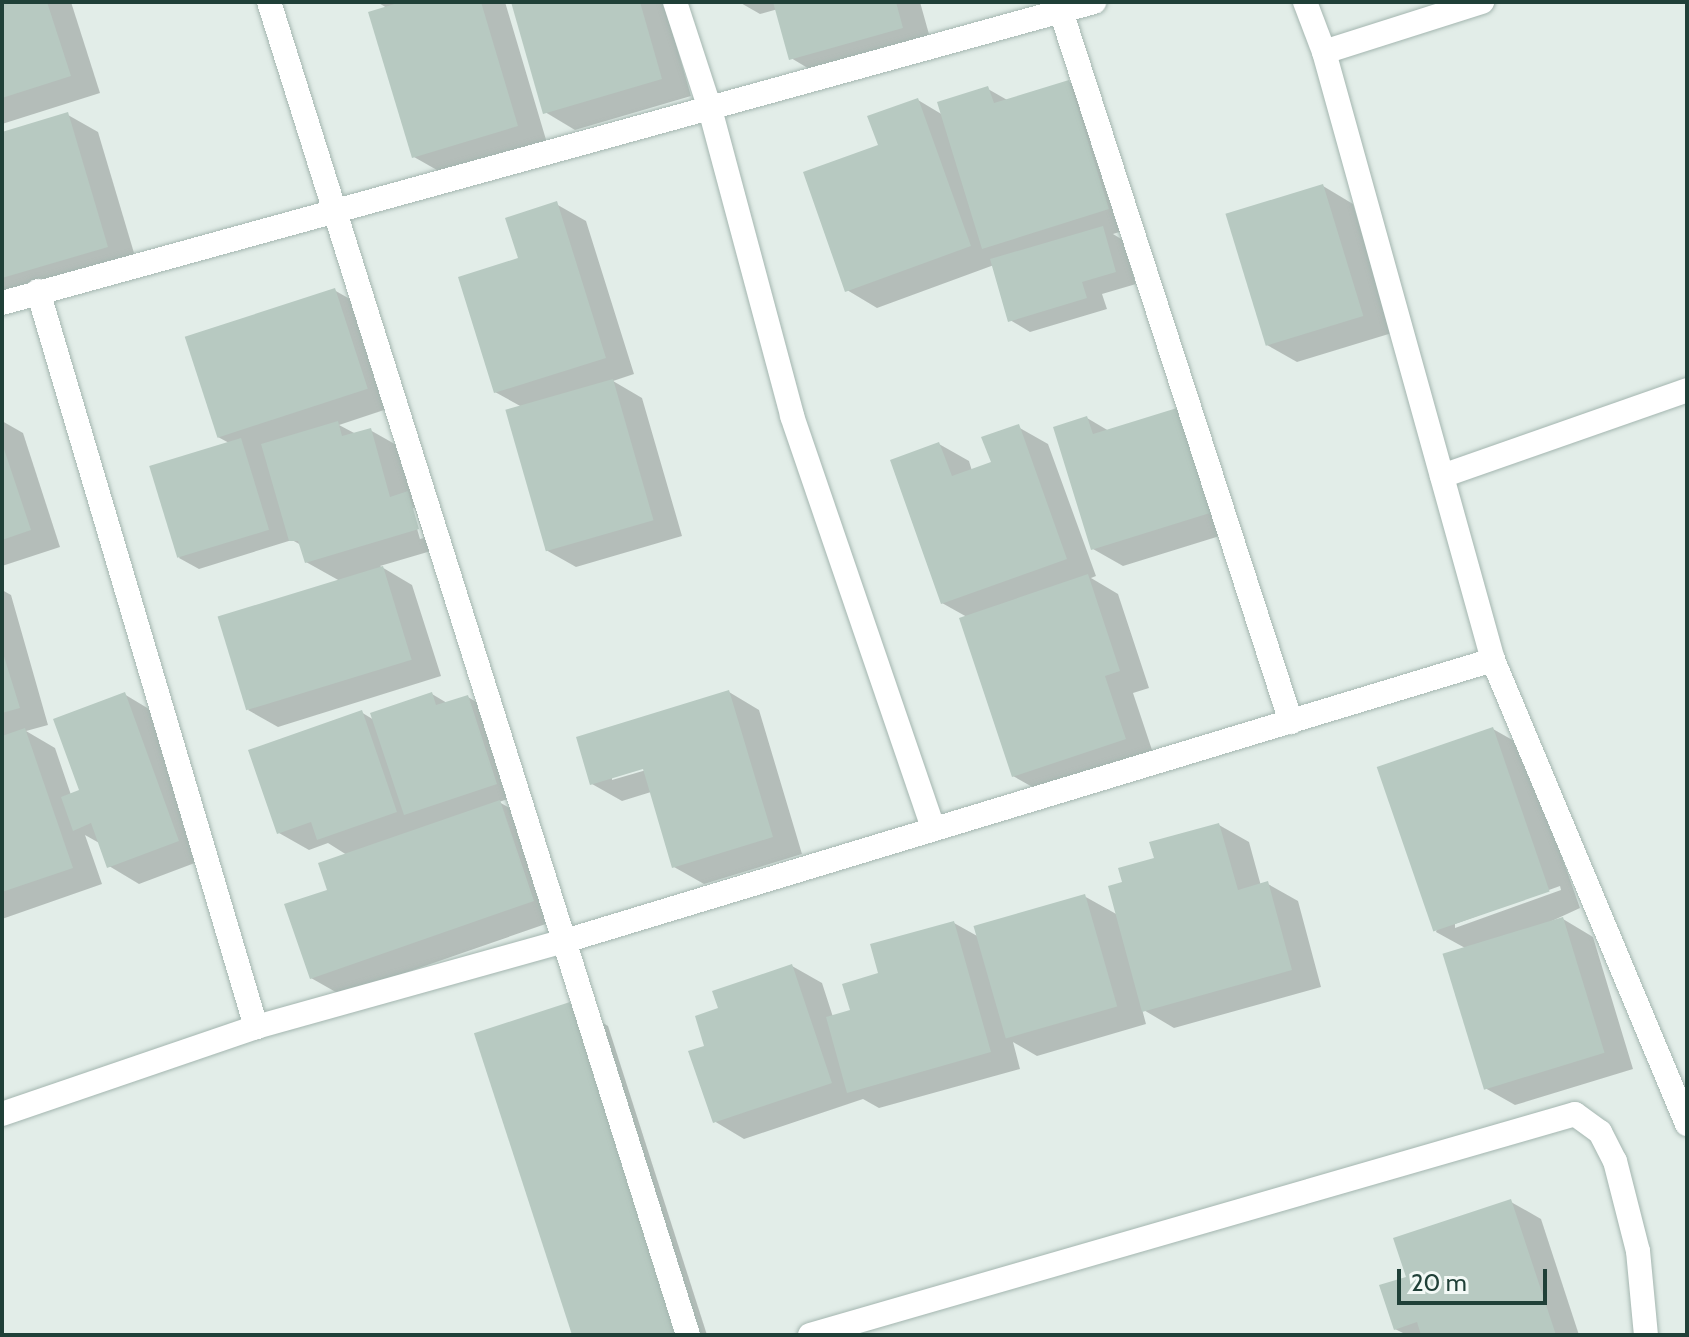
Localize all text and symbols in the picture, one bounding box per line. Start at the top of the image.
scale bar [1401,1253,1551,1303]
text: 20 m [1411,1268,1467,1297]

